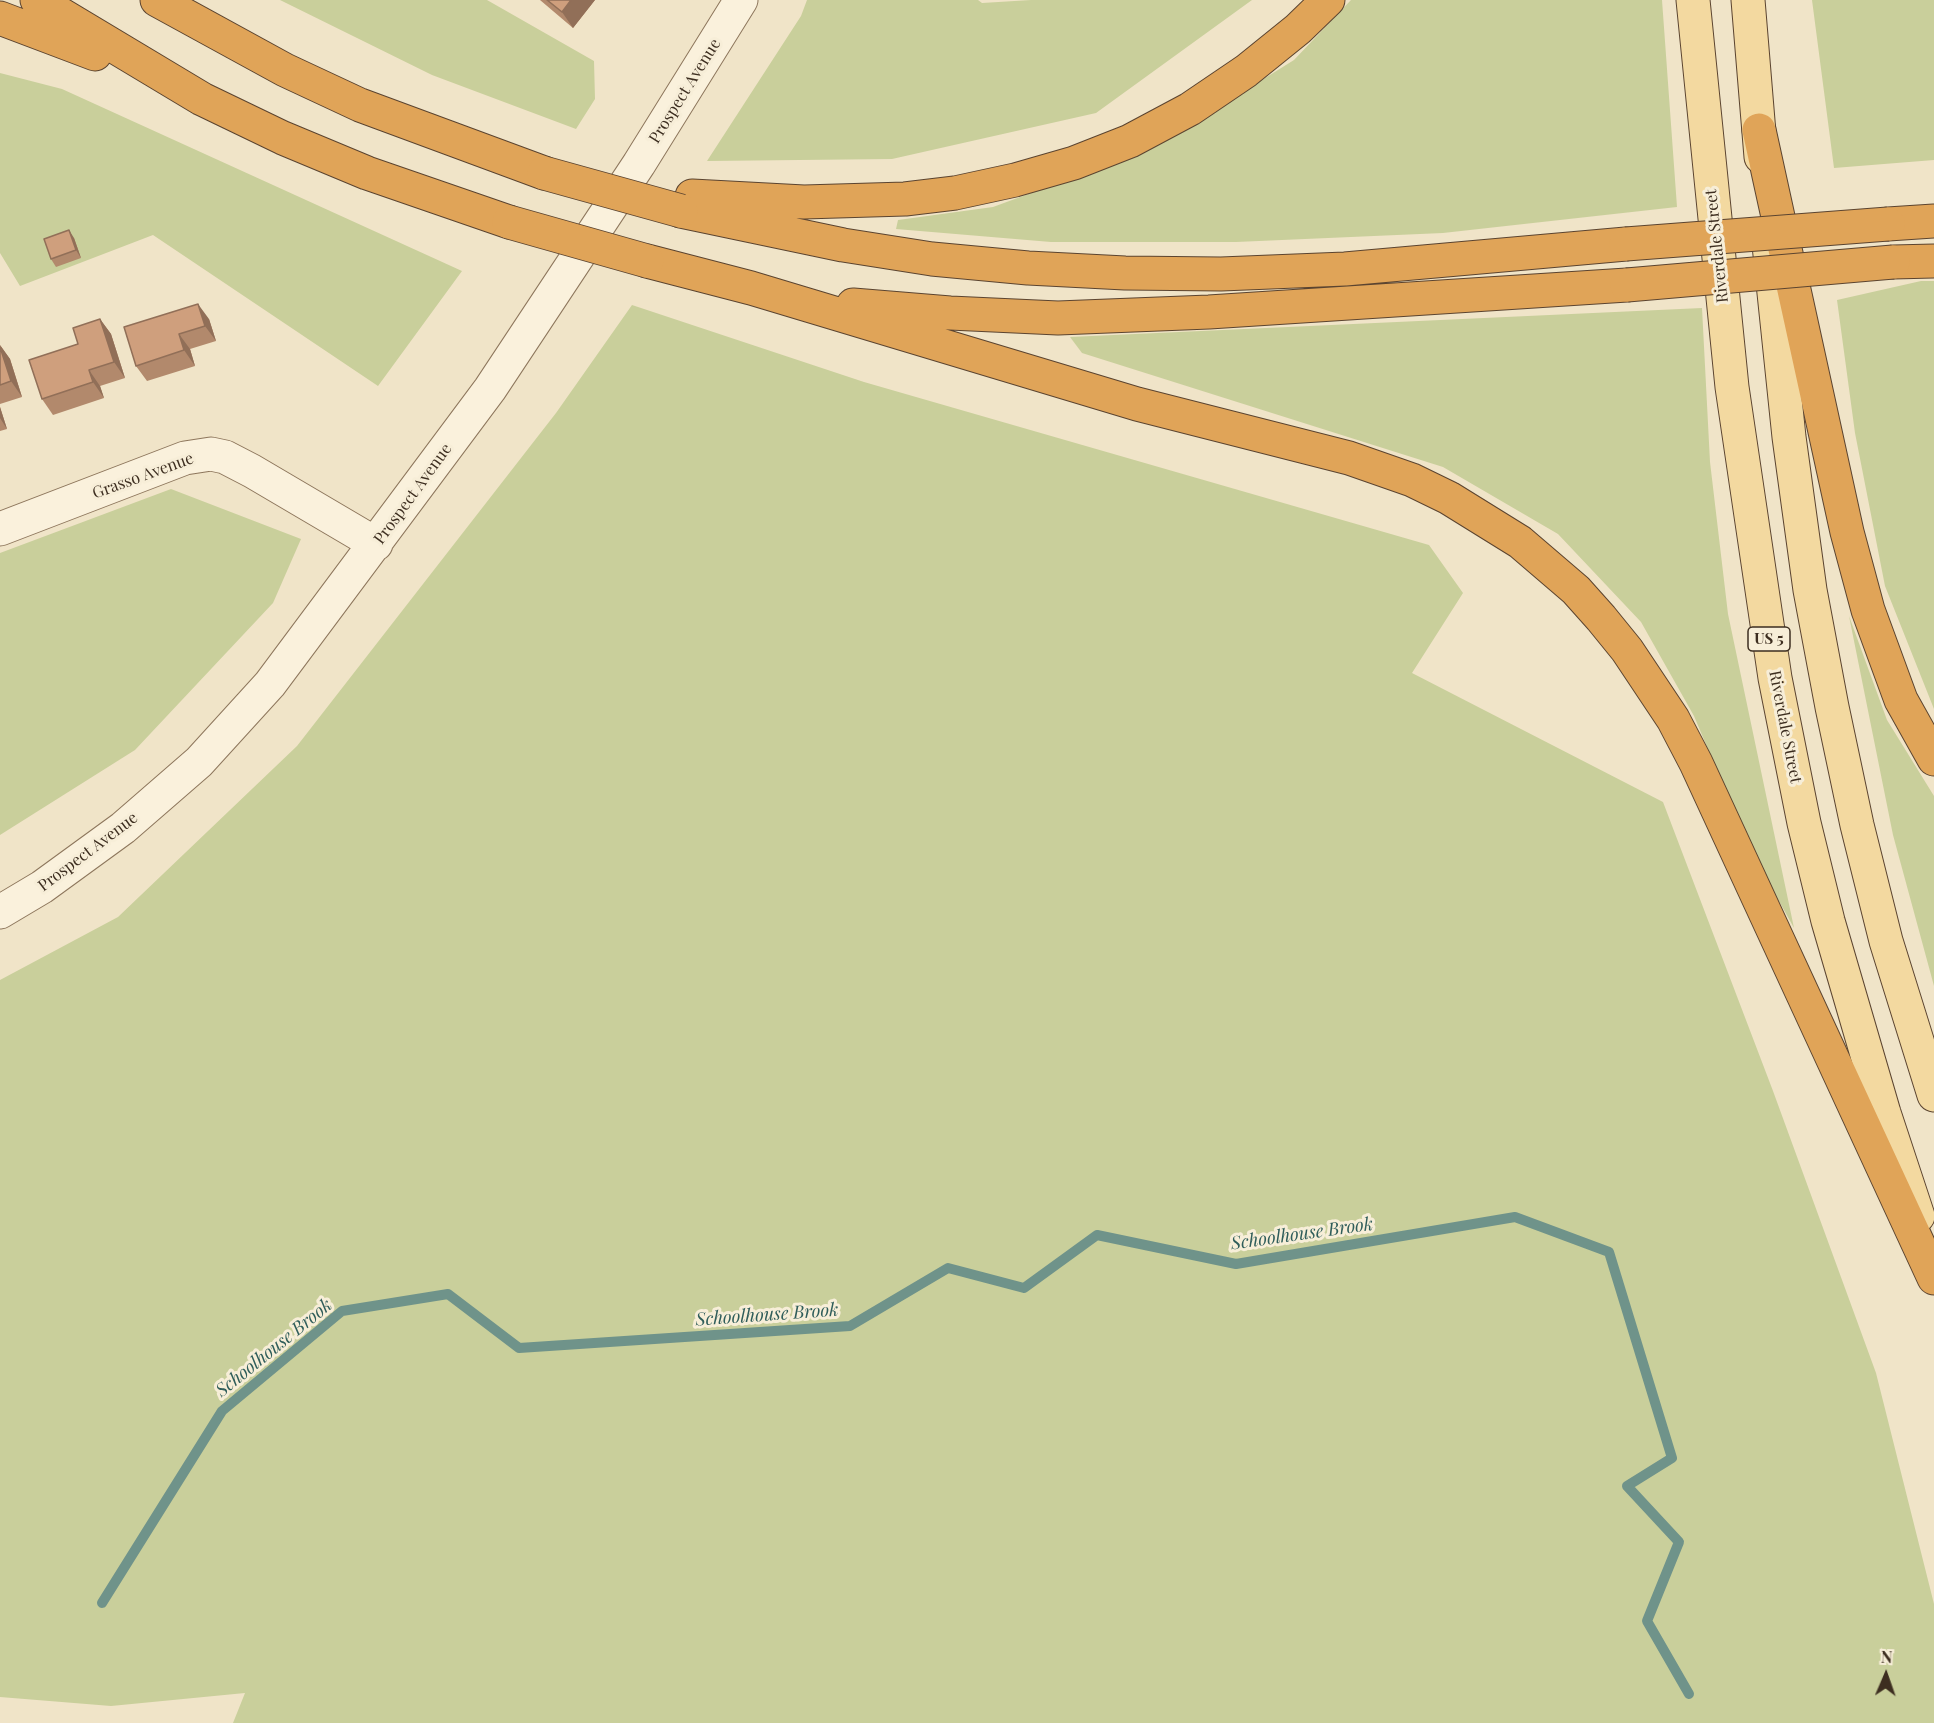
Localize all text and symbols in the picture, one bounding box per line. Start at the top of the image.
street label: Prospect Avenue [645,35,725,147]
street label: Riverdale Street [1701,188,1733,304]
street label: Prospect Avenue [370,440,456,548]
street label: Grasso Avenue [90,449,196,503]
road number: US 5 [1748,627,1790,651]
street label: Riverdale Street [1765,669,1805,785]
street label: Prospect Avenue [34,808,142,896]
water label: Schoolhouse Brook [1230,1213,1374,1255]
water label: Schoolhouse Brook [212,1295,336,1401]
water label: Schoolhouse Brook [695,1299,839,1331]
north arrow [1856,1645,1916,1705]
text: N [1881,1646,1893,1667]

